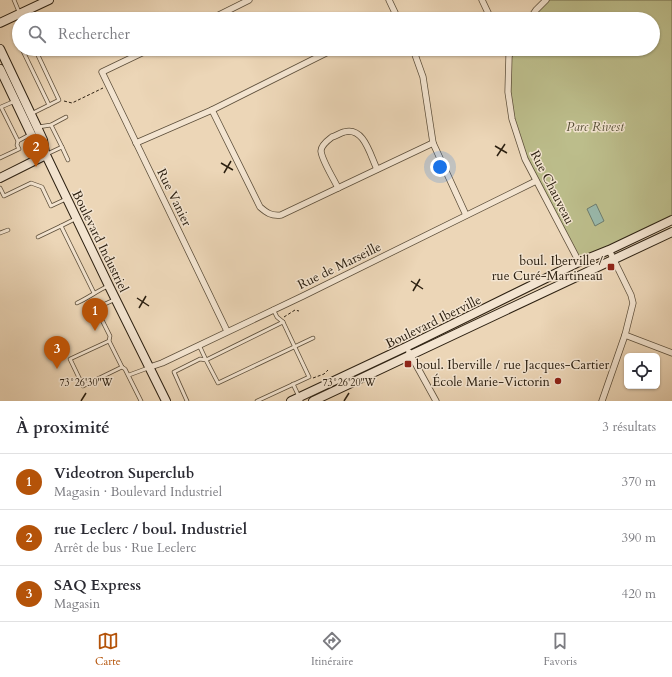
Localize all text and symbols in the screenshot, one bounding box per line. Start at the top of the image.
search box [12,12,660,56]
icon: search [26,23,48,45]
text: Rechercher [58,24,130,44]
park label: Parc Rivest [566,118,624,136]
pin: 2 [23,134,49,167]
street label: Rue Chauveau [526,147,578,227]
your location [430,157,450,177]
street label: Rue Vanier [152,165,196,230]
street label: Boulevard Industriel [68,187,133,296]
street label: Rue de Marseille [295,238,384,294]
place label: boul. Iberville / rue Curé-Martineau [492,252,604,285]
marker: boul. Iberville / rue Curé-Martineau [606,262,616,272]
street label: Boulevard Iberville [383,291,484,353]
pin: 1 [82,298,108,331]
pin: 3 [44,336,70,369]
map controls [624,353,660,389]
button: locate [624,353,660,389]
place label: boul. Iberville / rue Jacques-Cartier [416,356,610,374]
marker: boul. Iberville / rue Jacques-Cartier [403,359,413,369]
place label: École Marie-Victorin [432,373,551,391]
text: 73°26'30"W [59,376,114,390]
text: 73°26'20"W [322,376,377,390]
marker: École Marie-Victorin [553,376,563,386]
text: À proximité [16,416,110,439]
text: 3 résultats [602,418,656,436]
text: Videotron Superclub [54,463,194,483]
text: 1 [26,473,32,491]
text: 370 m [622,473,656,491]
text: Magasin · Boulevard Industriel [54,483,222,501]
text: rue Leclerc / boul. Industriel [54,519,247,539]
text: 2 [26,529,32,547]
text: 390 m [622,529,656,547]
text: Arrêt de bus · Rue Leclerc [54,539,196,557]
text: SAQ Express [54,575,141,595]
text: 3 [26,585,32,603]
text: 420 m [622,585,656,603]
text: Magasin [54,595,100,613]
tab: Carte [95,630,121,669]
tab: Itinéraire [311,630,353,669]
tab: Favoris [544,630,577,669]

